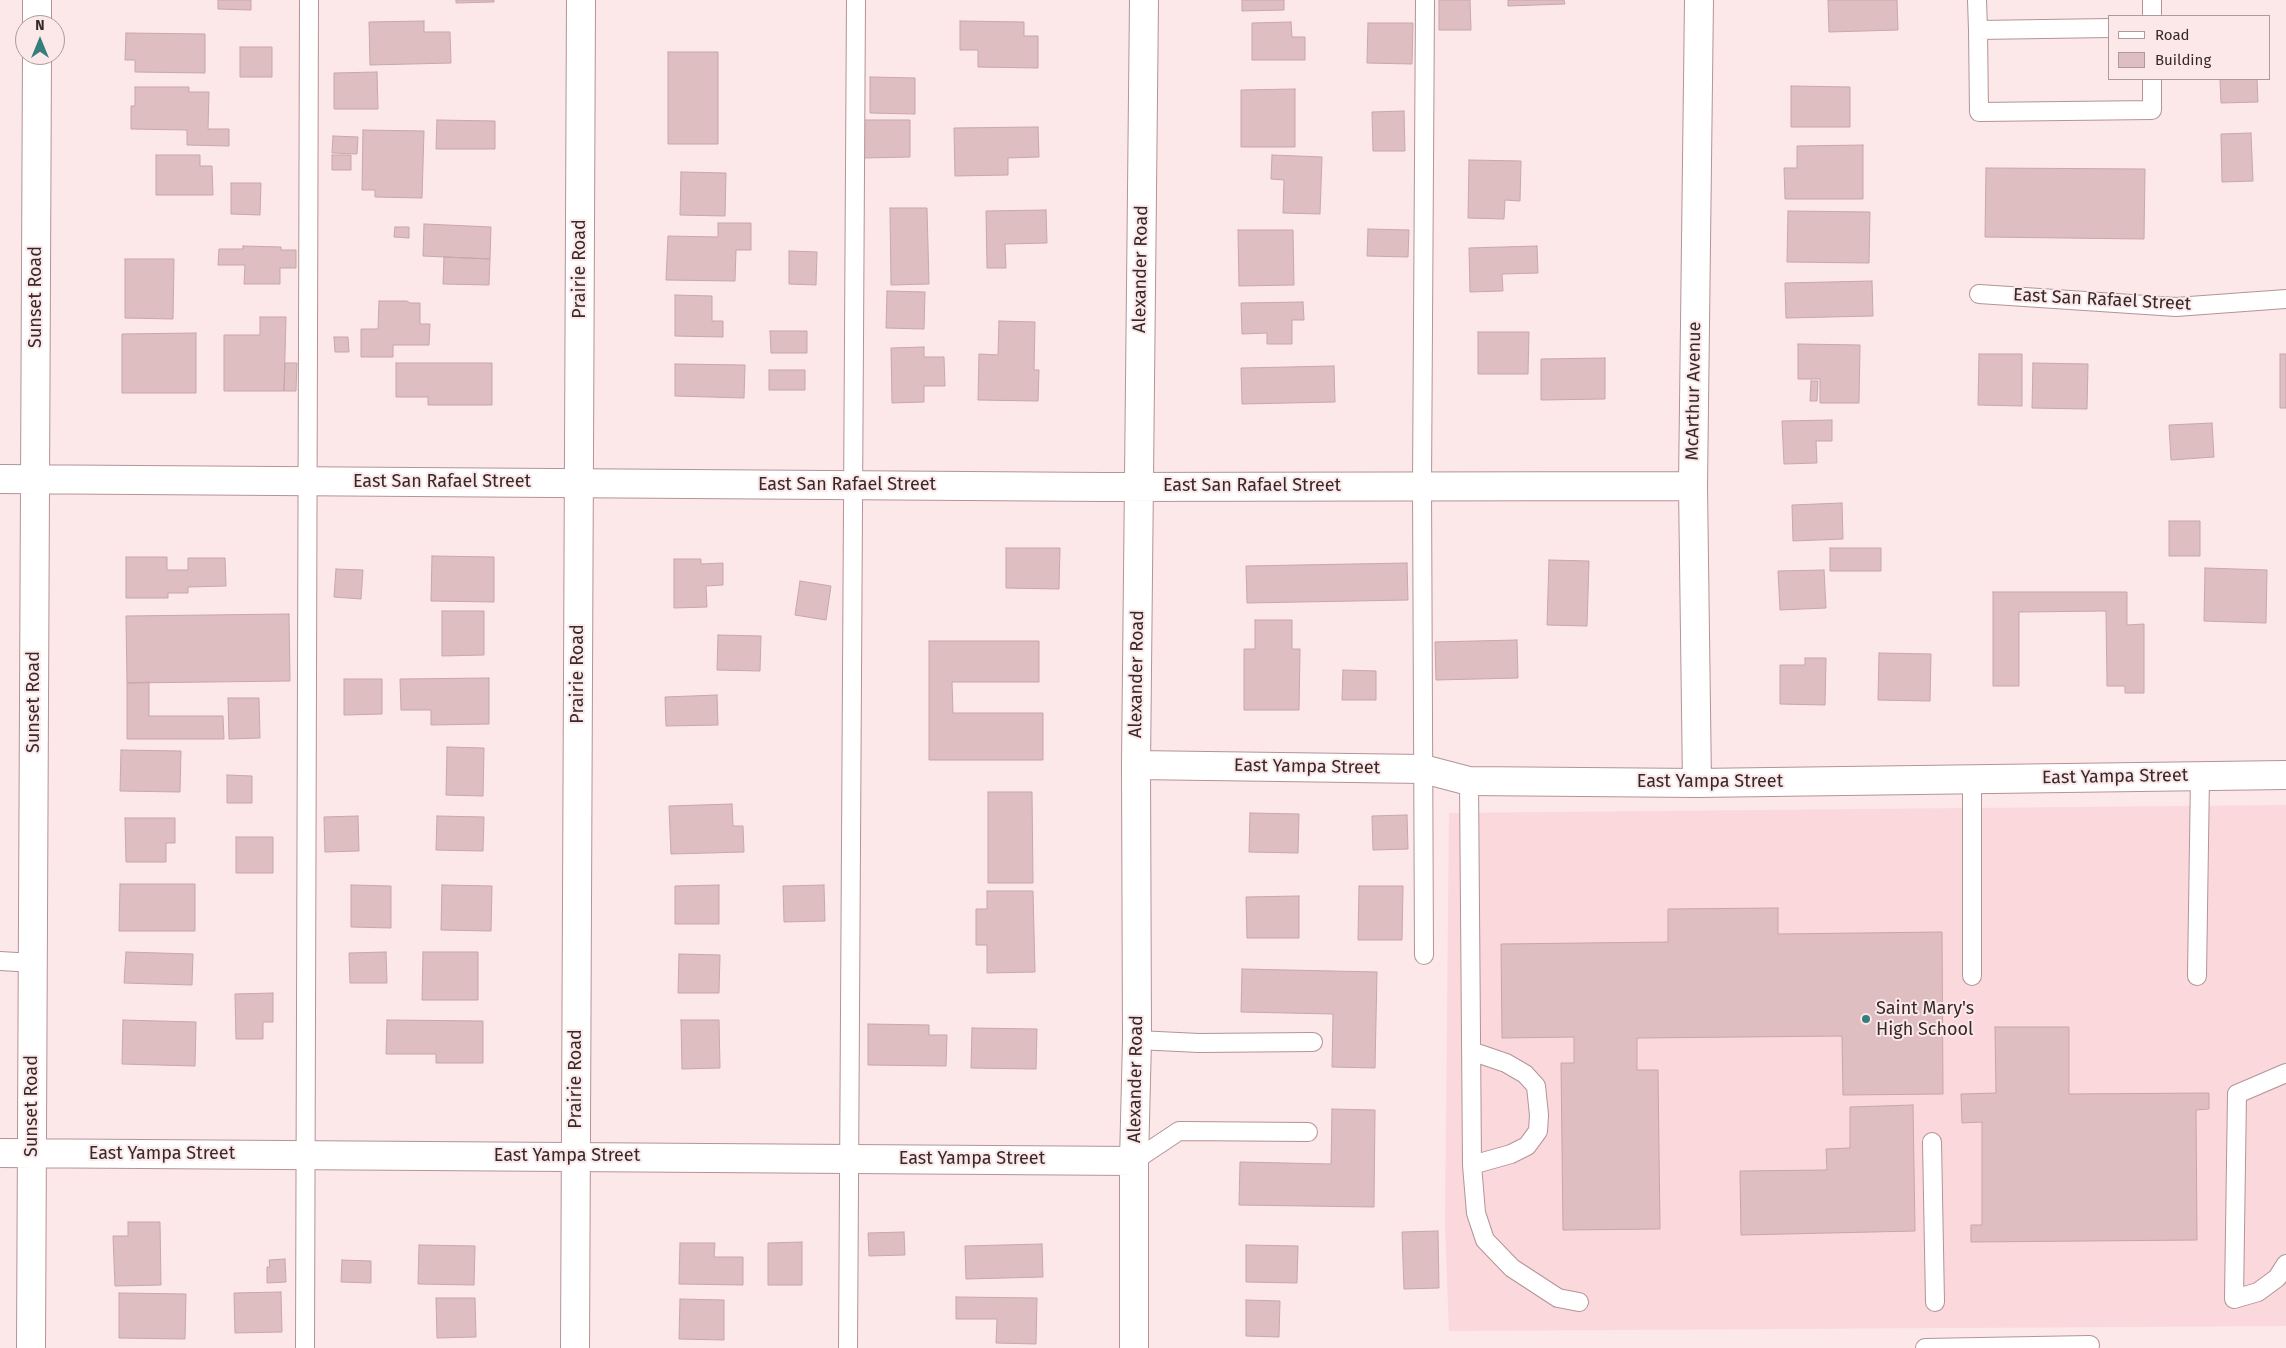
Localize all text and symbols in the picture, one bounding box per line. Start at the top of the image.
north arrow [15,15,65,65]
legend [2108,15,2271,80]
text: N [35,17,45,34]
text: Road [2155,26,2190,44]
text: Building [2155,51,2211,69]
street label: Alexander Road [1129,205,1153,333]
street label: Prairie Road [569,219,591,319]
street label: Sunset Road [25,246,47,348]
street label: East San Rafael Street [2012,285,2192,315]
street label: McArthur Avenue [1682,321,1706,461]
street label: East San Rafael Street [353,471,531,493]
street label: East San Rafael Street [758,474,936,496]
street label: East San Rafael Street [1163,475,1341,497]
street label: Alexander Road [1125,610,1149,738]
street label: Prairie Road [567,624,589,724]
street label: Sunset Road [23,651,45,753]
street label: East Yampa Street [1234,755,1380,779]
street label: East Yampa Street [2042,765,2188,789]
street label: East Yampa Street [1637,771,1783,793]
place label: Saint Mary's High School [1876,998,1974,1040]
marker: Saint Mary's High School [1860,1013,1872,1025]
street label: Alexander Road [1124,1015,1148,1143]
street label: Prairie Road [565,1029,587,1129]
street label: Sunset Road [21,1055,43,1157]
street label: East Yampa Street [89,1143,235,1165]
street label: East Yampa Street [494,1145,640,1167]
street label: East Yampa Street [899,1148,1045,1170]

